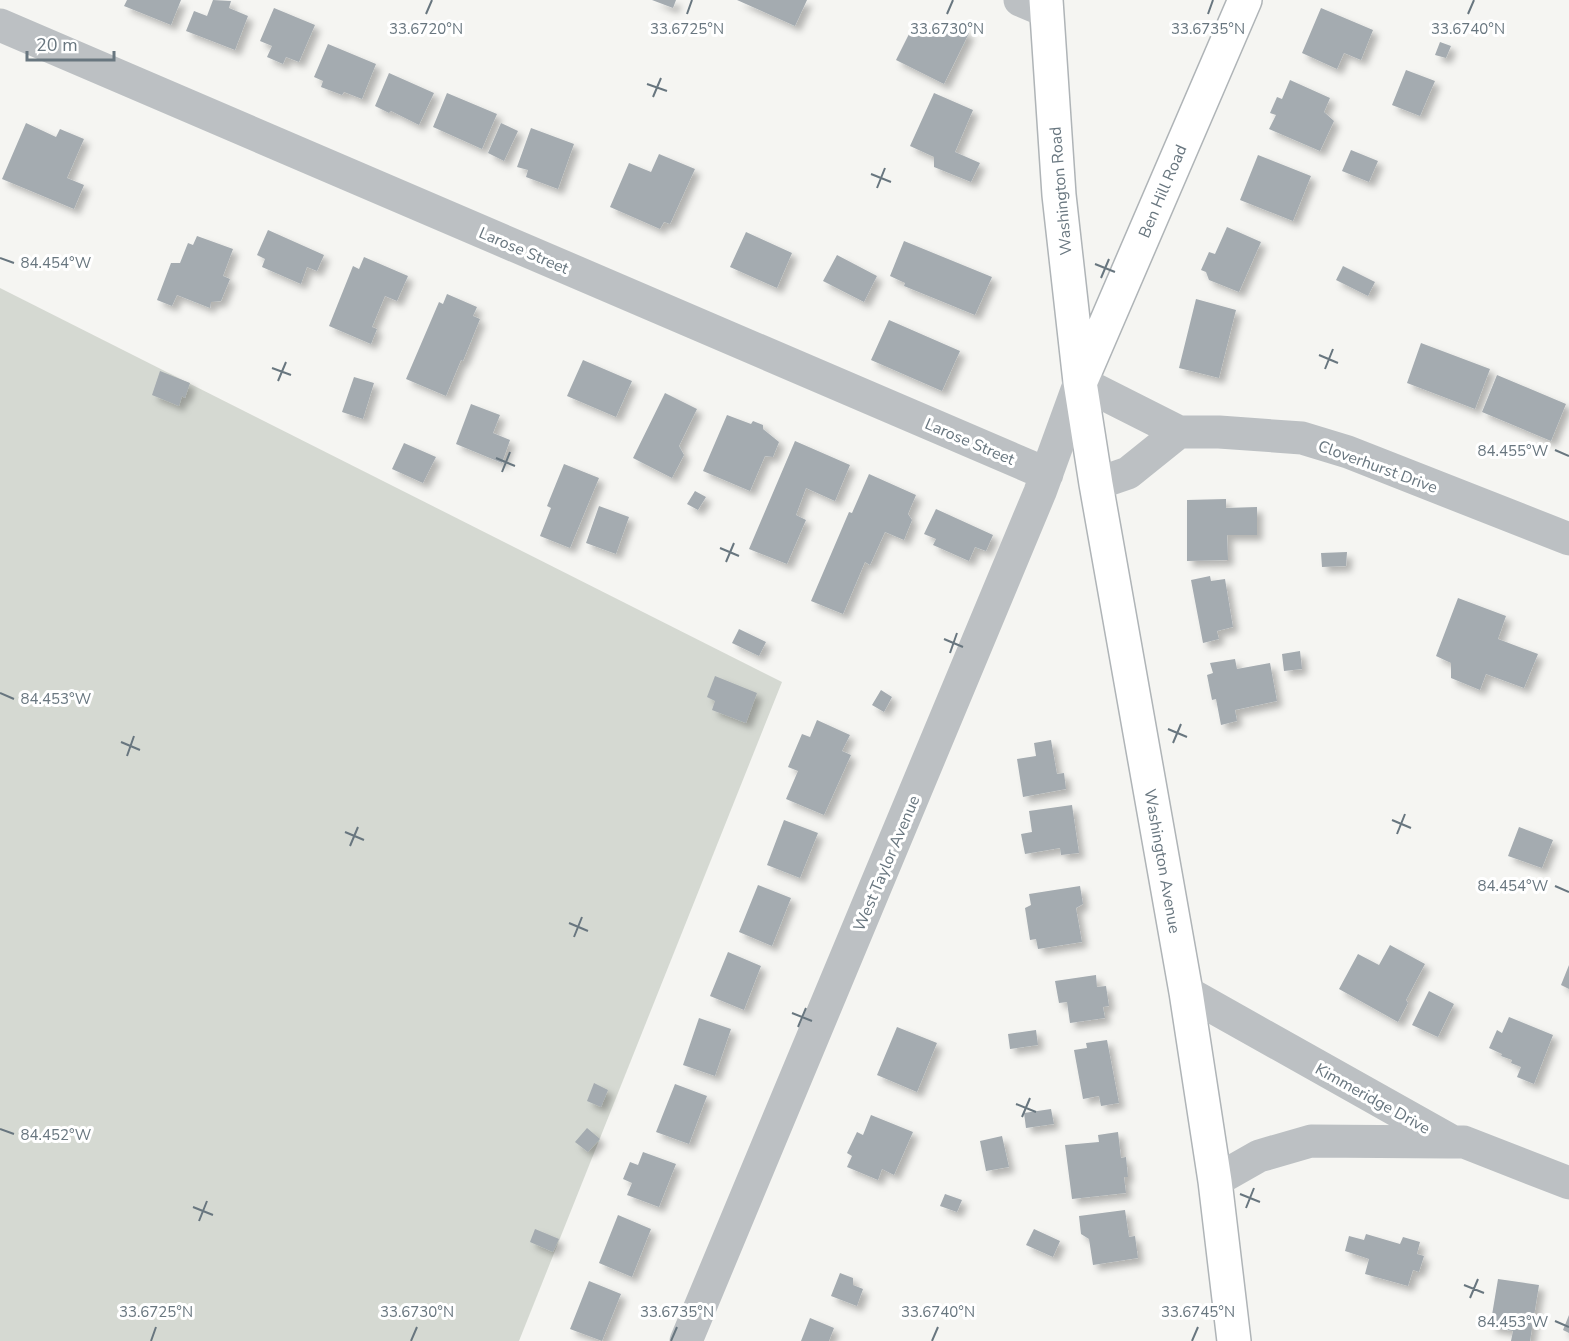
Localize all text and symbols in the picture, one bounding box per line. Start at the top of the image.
text: 33.6720°N [389,19,463,39]
text: 33.6725°N [650,19,724,39]
text: 33.6730°N [910,19,984,39]
text: 33.6735°N [1171,19,1245,39]
text: 33.6740°N [1431,19,1505,39]
scale bar [27,24,114,62]
text: 20 m [36,33,78,57]
street label: Washington Road [1044,126,1078,256]
street label: Ben Hill Road [1133,141,1192,241]
street label: Larose Street [475,222,572,280]
text: 84.454°W [21,253,92,273]
street label: Larose Street [921,413,1018,471]
street label: Cloverhurst Drive [1315,435,1440,499]
text: 84.455°W [1478,441,1549,461]
text: 84.453°W [21,689,92,709]
street label: Washington Avenue [1138,787,1186,935]
street label: West Taylor Avenue [848,792,925,935]
text: 84.454°W [1478,876,1549,896]
street label: Kimmeridge Drive [1311,1058,1434,1140]
text: 84.452°W [21,1125,92,1145]
text: 33.6725°N [119,1302,193,1322]
text: 33.6730°N [380,1302,454,1322]
text: 33.6735°N [640,1302,714,1322]
text: 33.6740°N [901,1302,975,1322]
text: 33.6745°N [1161,1302,1235,1322]
text: 84.453°W [1478,1312,1549,1332]

